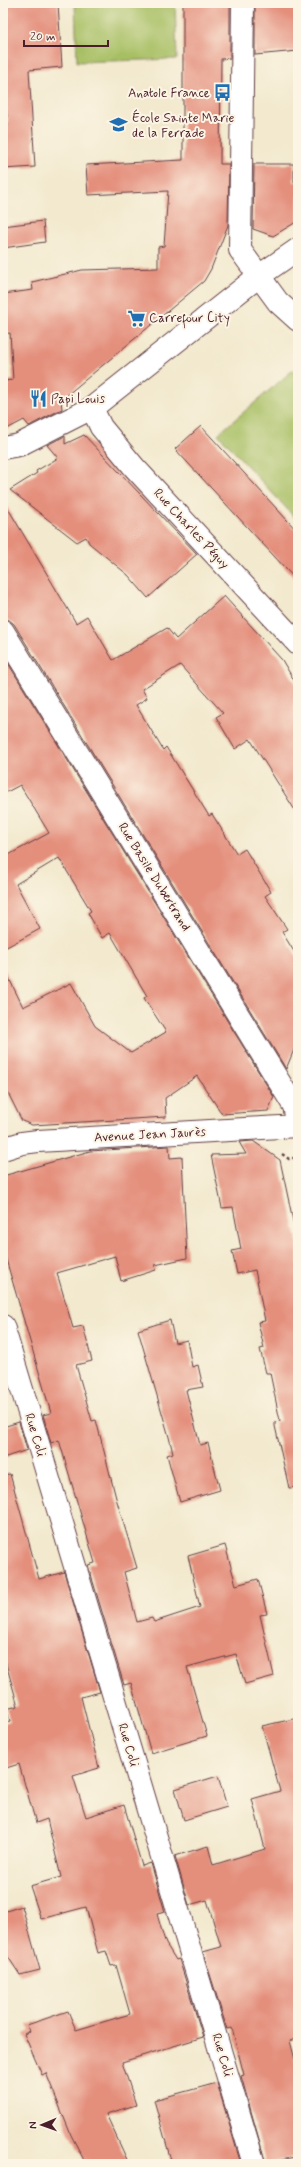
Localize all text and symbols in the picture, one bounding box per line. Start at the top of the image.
scale bar [24,22,108,48]
text: 20 m [30,29,56,45]
bus stop icon: Anatole France [213,83,233,103]
place label: Anatole France [128,85,210,102]
place label: École Sainte Marie de la Ferrade [132,109,235,142]
school or university icon: École Sainte Marie de la Ferrade [109,115,129,135]
supermarket icon: Carrefour City [126,308,146,328]
place label: Carrefour City [149,310,230,329]
restaurant icon: Papi Louis [28,389,48,409]
place label: Papi Louis [51,391,105,408]
street label: Rue Charles Péguy [149,485,233,573]
street label: Rue Basile Dubertrand [114,820,194,934]
street label: Avenue Jean Jaurès [94,1124,207,1146]
street label: Rue Coli [20,1411,50,1459]
street label: Rue Coli [113,1721,143,1769]
street label: Rue Coli [207,2031,237,2079]
north arrow [22,2105,62,2145]
text: N [26,2121,40,2129]

